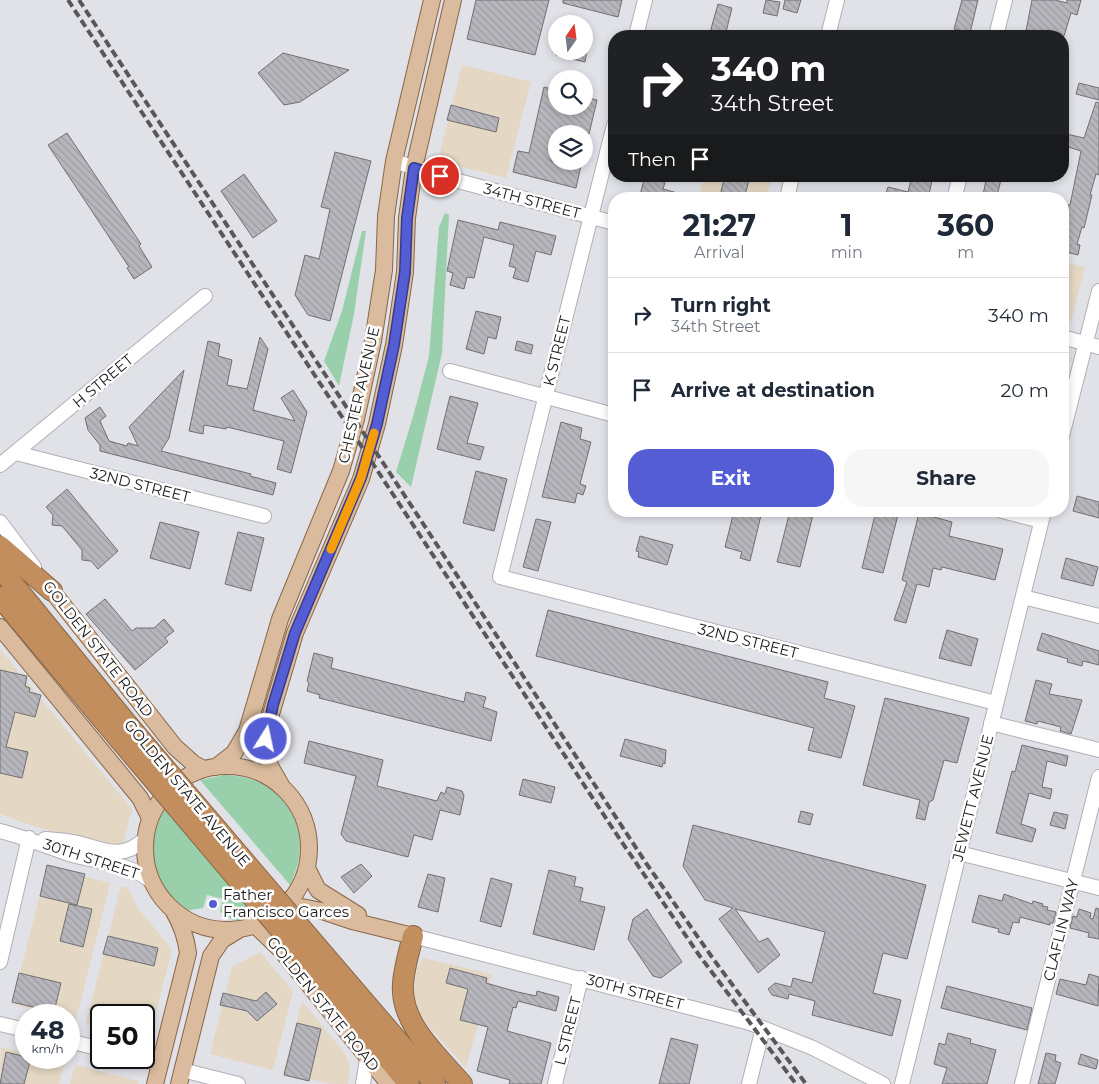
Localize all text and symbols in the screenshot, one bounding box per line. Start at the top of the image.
north arrow [548,15,592,60]
map controls [548,15,593,170]
text: 340 m [711,47,826,90]
icon: right [628,50,693,115]
button: search [548,70,593,115]
text: 34th Street [711,90,834,117]
button: layers [548,125,593,170]
icon: arrive [686,145,714,173]
text: Then [628,148,676,171]
pin [419,155,461,197]
icon: arrive [426,162,454,190]
street label: 34TH STREET [482,178,583,223]
text: 21:27 [683,207,756,244]
text: 1 [841,207,853,244]
text: 360 [937,207,994,244]
text: Arrival [694,243,745,262]
text: min [831,243,863,262]
text: m [957,243,974,262]
text: Turn right [671,294,771,317]
icon: right [628,301,656,329]
text: 340 m [988,304,1049,327]
street label: K STREET [539,313,575,388]
text: 34th Street [671,317,760,336]
street label: CHESTER AVENUE [334,325,384,465]
street label: H STREET [68,350,137,411]
icon: arrive [628,376,656,404]
text: Arrive at destination [671,379,875,402]
text: 20 m [1001,379,1049,402]
button: Exit [628,449,834,507]
button: Share [844,449,1049,507]
street label: 32ND STREET [88,463,193,506]
street label: GOLDEN STATE ROAD [39,577,158,721]
street label: 32ND STREET [696,619,801,662]
position arrow [239,712,291,764]
street label: GOLDEN STATE AVENUE [120,715,254,870]
street label: JEWETT AVENUE [947,733,997,864]
street label: 30TH STREET [41,834,142,883]
street label: CLAFLIN WAY [1039,876,1083,983]
place label: Father Francisco Garces [223,885,349,921]
marker: Father Francisco Garces [207,898,219,910]
street label: GOLDEN STATE ROAD [263,932,384,1075]
street label: 30TH STREET [584,969,686,1014]
street label: L STREET [550,994,585,1067]
speed limit sign: 50 [90,1004,155,1069]
text: 48 [31,1015,64,1045]
text: km/h [31,1041,64,1056]

